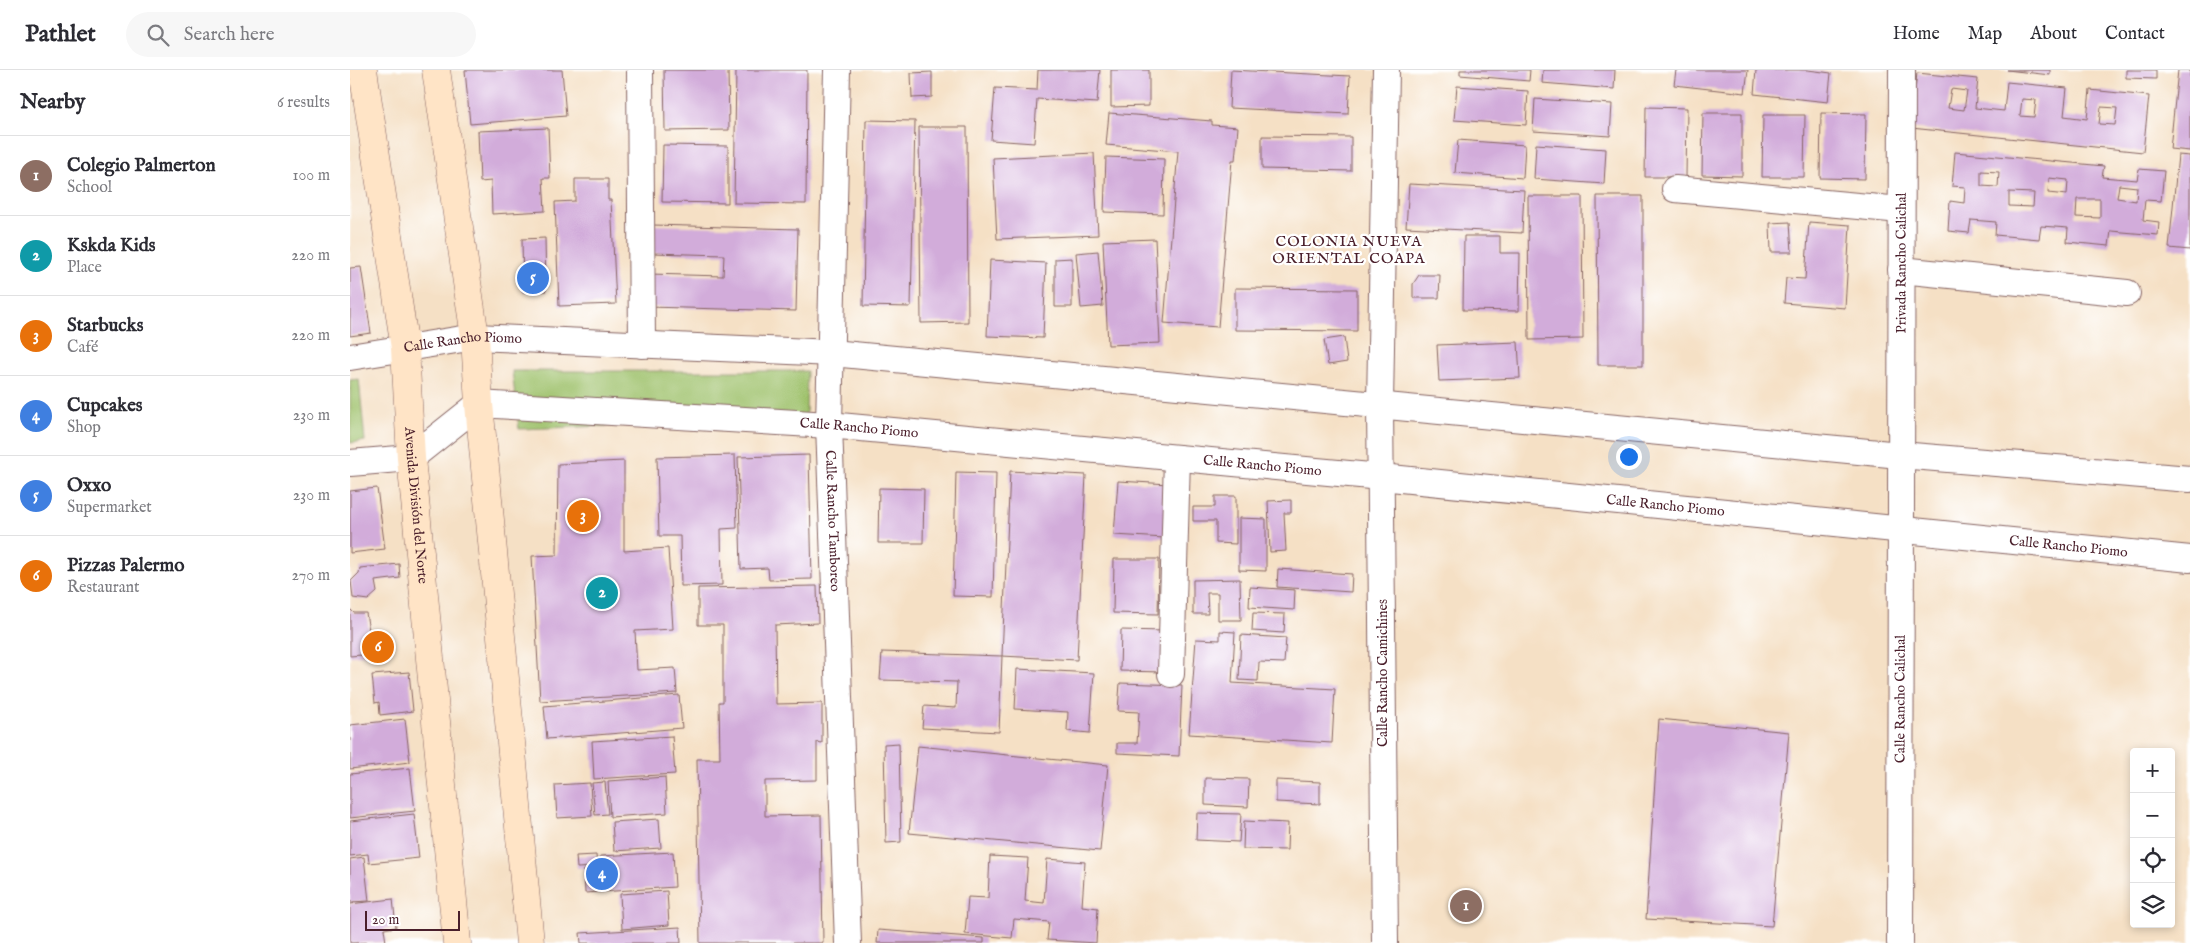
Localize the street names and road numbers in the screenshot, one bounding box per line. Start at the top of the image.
street label: Privada Rancho Calichal [1892,192,1911,333]
street label: Calle Rancho Piomo [402,328,523,357]
street label: Calle Rancho Piomo [799,414,920,442]
street label: Avenida División del Norte [400,426,432,585]
street label: Calle Rancho Tamboreo [821,450,844,592]
street label: Calle Rancho Piomo [1202,451,1323,480]
street label: Calle Rancho Piomo [1605,491,1726,521]
street label: Calle Rancho Piomo [2008,532,2129,562]
street label: Calle Rancho Camichines [1374,599,1392,747]
street label: Calle Rancho Calichal [1891,635,1910,763]

